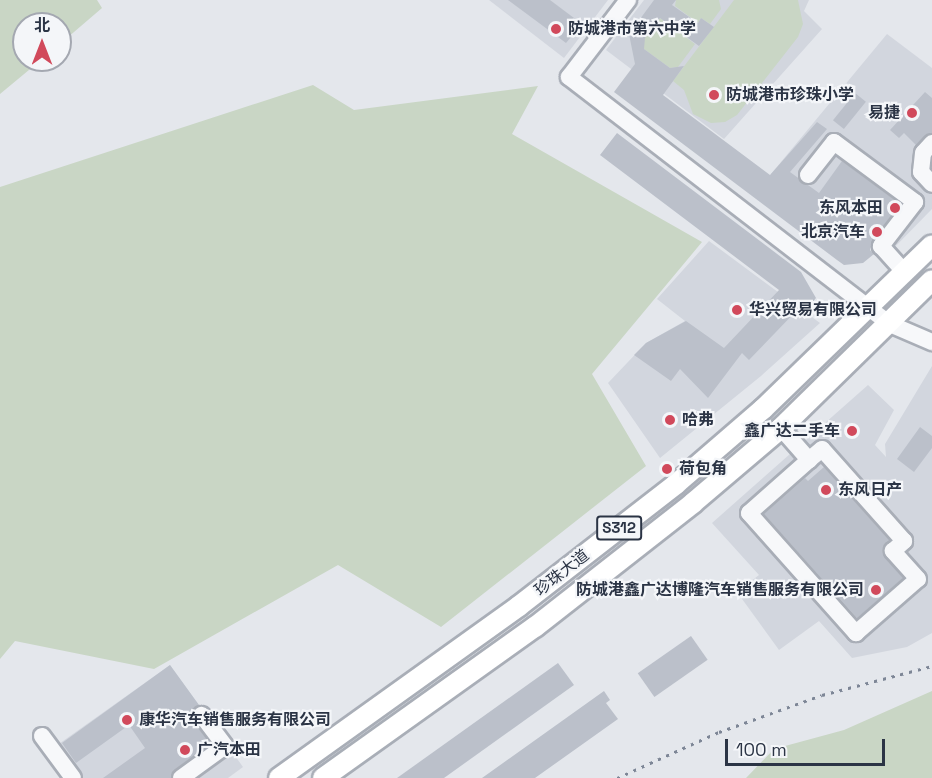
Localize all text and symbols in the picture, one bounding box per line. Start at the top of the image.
north arrow [12,12,72,72]
text: 北 [34,15,50,36]
place label: 防城港市第六中学 [568,19,696,39]
marker: 防城港市第六中学 [549,22,563,36]
place label: 防城港市珍珠小学 [726,85,854,105]
marker: 防城港市珍珠小学 [707,88,721,102]
place label: 易捷 [868,103,900,123]
marker: 易捷 [905,106,919,120]
place label: 东风本田 [819,198,883,218]
marker: 东风本田 [888,201,902,215]
place label: 北京汽车 [801,222,865,242]
marker: 北京汽车 [870,225,884,239]
place label: 华兴贸易有限公司 [749,300,877,320]
marker: 华兴贸易有限公司 [730,303,744,317]
place label: 哈弗 [682,410,714,430]
marker: 哈弗 [663,413,677,427]
place label: 鑫广达二手车 [744,421,840,441]
marker: 鑫广达二手车 [845,424,859,438]
place label: 荷包角 [679,459,727,479]
marker: 荷包角 [660,462,674,476]
place label: 东风日产 [838,480,902,500]
marker: 东风日产 [819,483,833,497]
road number: S312 [595,516,643,540]
street label: 珍珠大道 [531,546,593,600]
place label: 防城港鑫广达博隆汽车销售服务有限公司 [576,580,864,600]
marker: 防城港鑫广达博隆汽车销售服务有限公司 [869,583,883,597]
place label: 康华汽车销售服务有限公司 [139,710,331,730]
marker: 康华汽车销售服务有限公司 [120,713,134,727]
scale bar [728,727,888,765]
text: 100 m [736,738,787,761]
place label: 广汽本田 [197,740,261,760]
marker: 广汽本田 [178,743,192,757]

